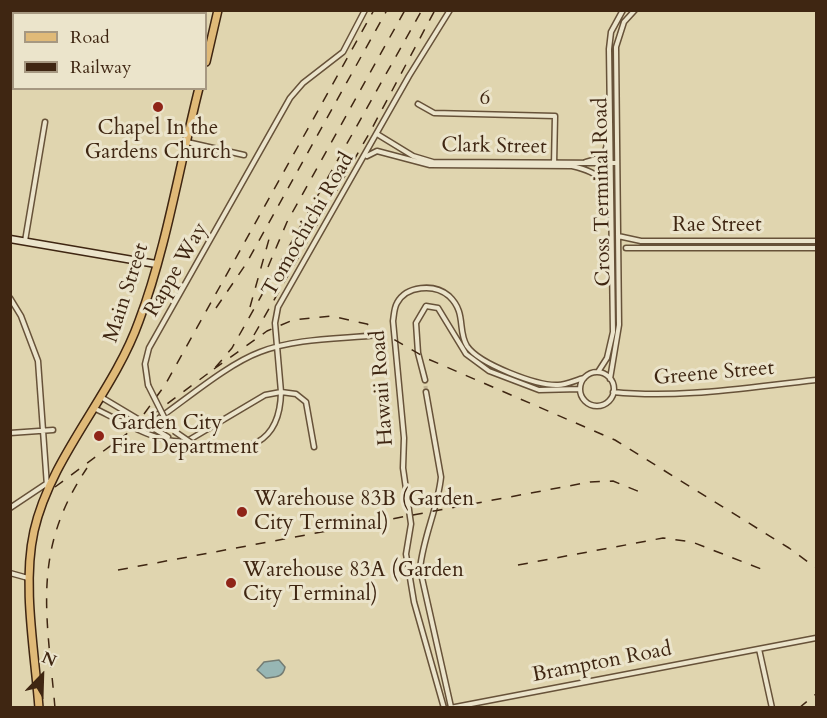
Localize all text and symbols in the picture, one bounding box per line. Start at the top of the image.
legend [12,12,207,90]
text: Road [70,25,110,50]
text: Railway [70,55,132,80]
street label: 6 [479,86,491,112]
street label: Cross Terminal Road [589,97,617,287]
marker: Chapel In the Gardens Church [151,100,165,114]
place label: Chapel In the Gardens Church [85,116,231,166]
street label: Clark Street [441,133,547,161]
street label: Tomochichi Road [258,149,360,301]
street label: Rae Street [672,213,762,239]
street label: Rappe Way [140,218,214,322]
street label: Main Street [99,240,155,346]
street label: Hawaii Road [366,329,400,447]
street label: Greene Street [653,356,775,392]
place label: Garden City Fire Department [111,411,259,461]
marker: Garden City Fire Department [92,429,106,443]
place label: Warehouse 83B (Garden City Terminal) [254,487,474,537]
marker: Warehouse 83B (Garden City Terminal) [235,505,249,519]
place label: Warehouse 83A (Garden City Terminal) [243,558,464,608]
marker: Warehouse 83A (Garden City Terminal) [224,576,238,590]
street label: Brampton Road [530,637,674,689]
north arrow [12,646,72,706]
text: N [38,647,60,672]

